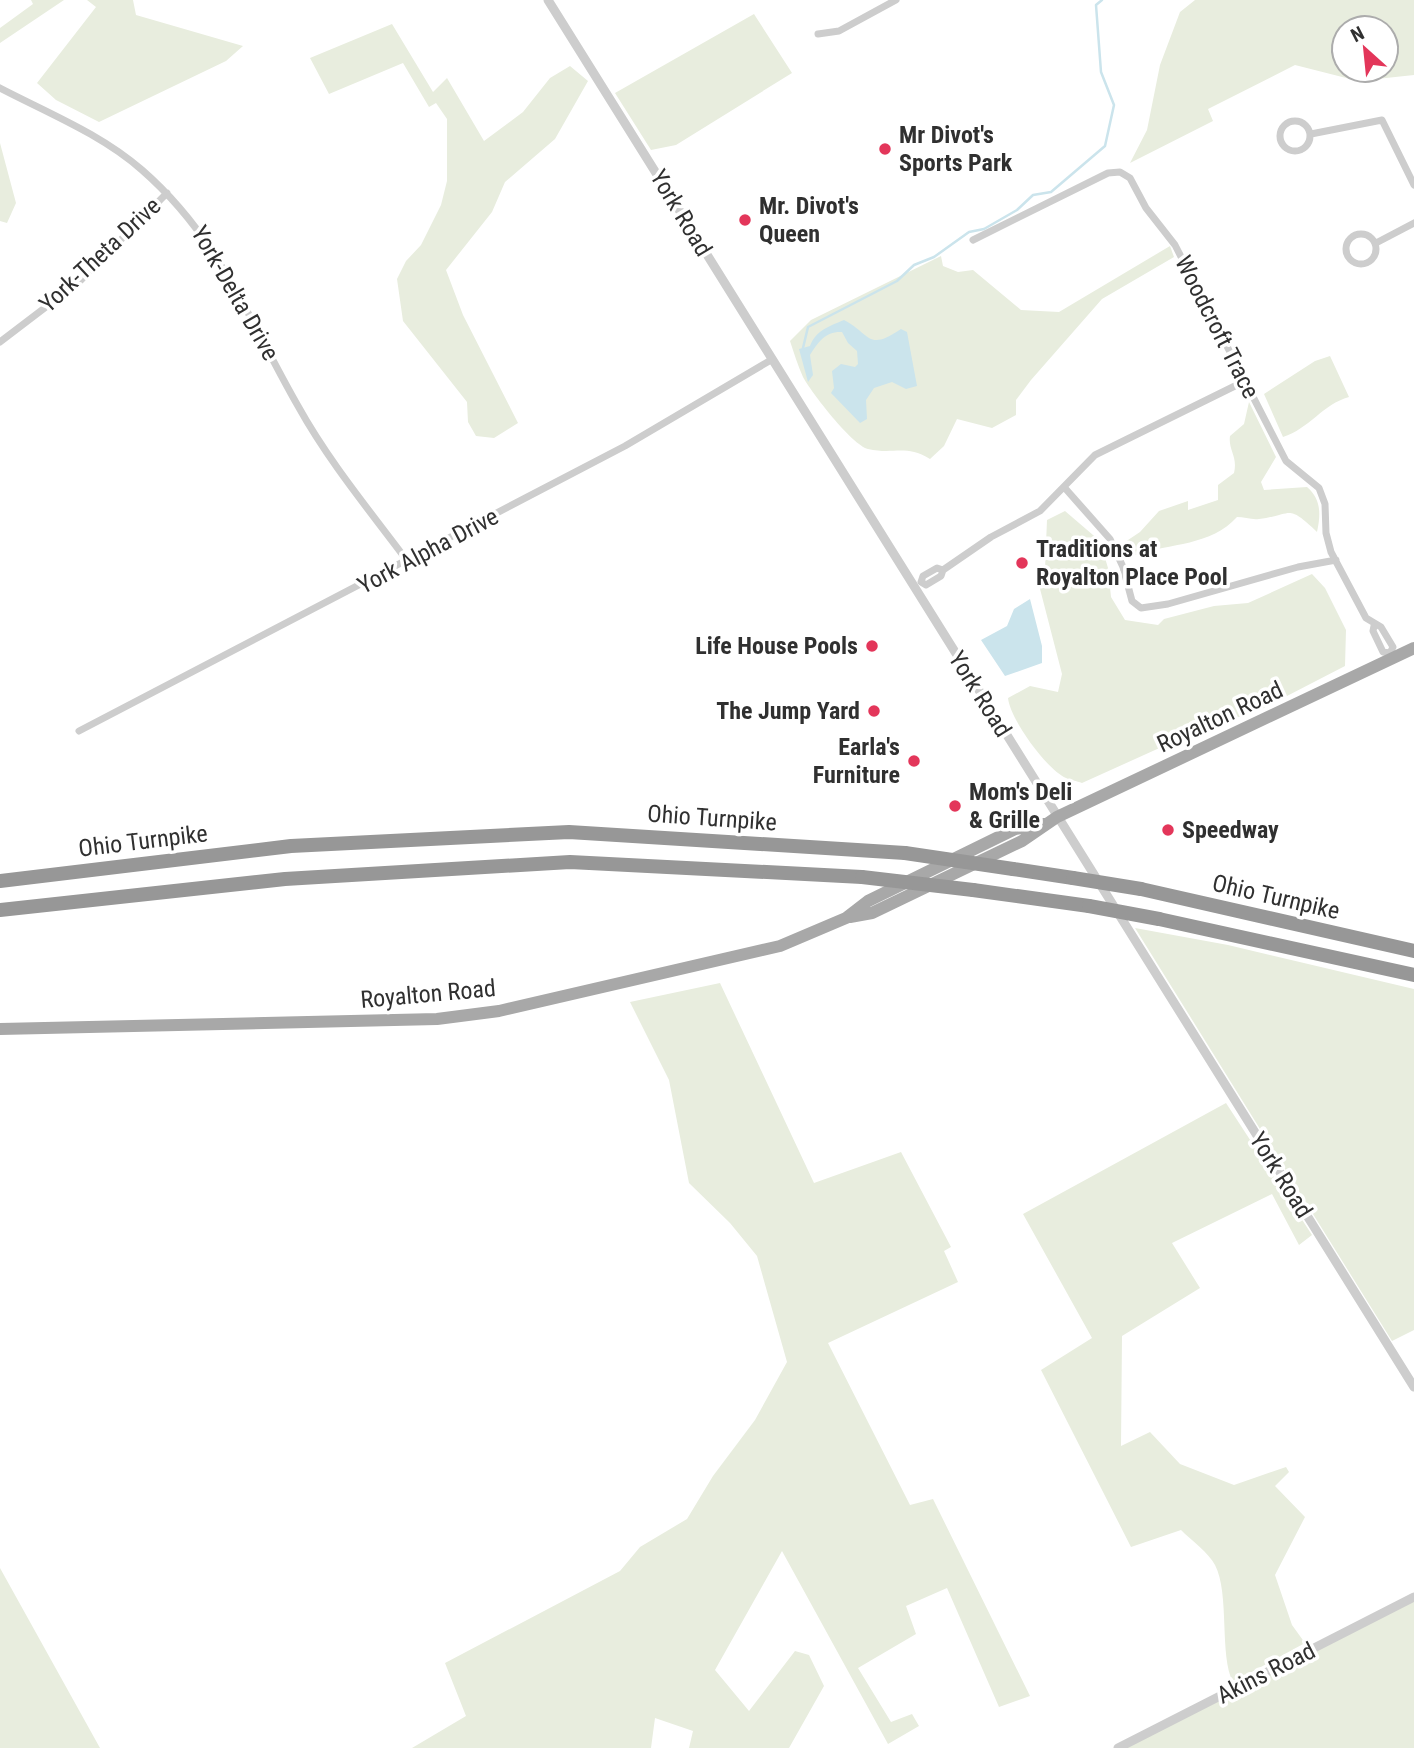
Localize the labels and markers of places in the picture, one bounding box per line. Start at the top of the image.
place label: Mr Divot's Sports Park [899,121,1013,177]
marker: Mr Divot's Sports Park [877,141,893,157]
place label: Mr. Divot's Queen [759,192,859,248]
marker: Mr. Divot's Queen [737,212,753,228]
place label: Traditions at Royalton Place Pool [1036,535,1228,591]
marker: Traditions at Royalton Place Pool [1014,555,1030,571]
place label: Life House Pools [695,632,858,660]
marker: Life House Pools [864,638,880,654]
place label: The Jump Yard [716,697,860,725]
marker: The Jump Yard [866,703,882,719]
place label: Earla's Furniture [813,733,900,789]
marker: Earla's Furniture [906,753,922,769]
place label: Mom's Deli & Grille [969,778,1072,834]
marker: Mom's Deli & Grille [947,798,963,814]
place label: Speedway [1182,816,1279,844]
marker: Speedway [1160,822,1176,838]

